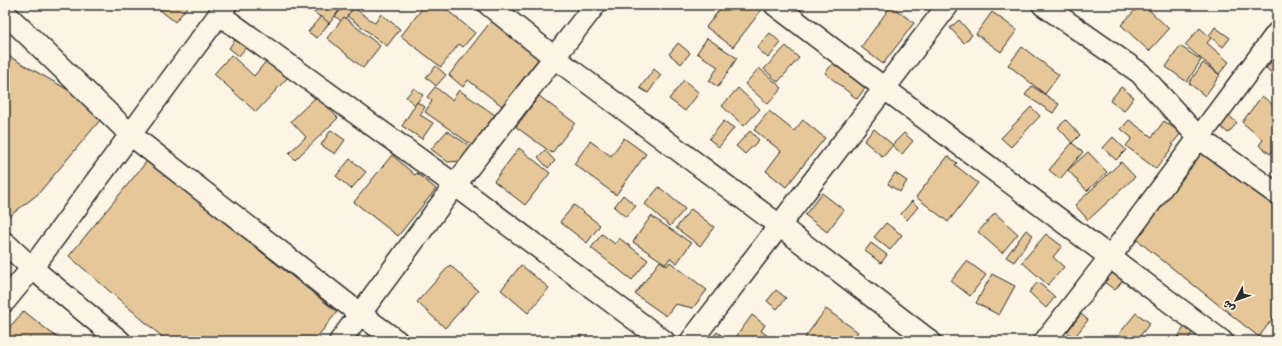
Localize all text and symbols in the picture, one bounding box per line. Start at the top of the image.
north arrow [1216,280,1256,320]
text: ش [1218,295,1240,317]

